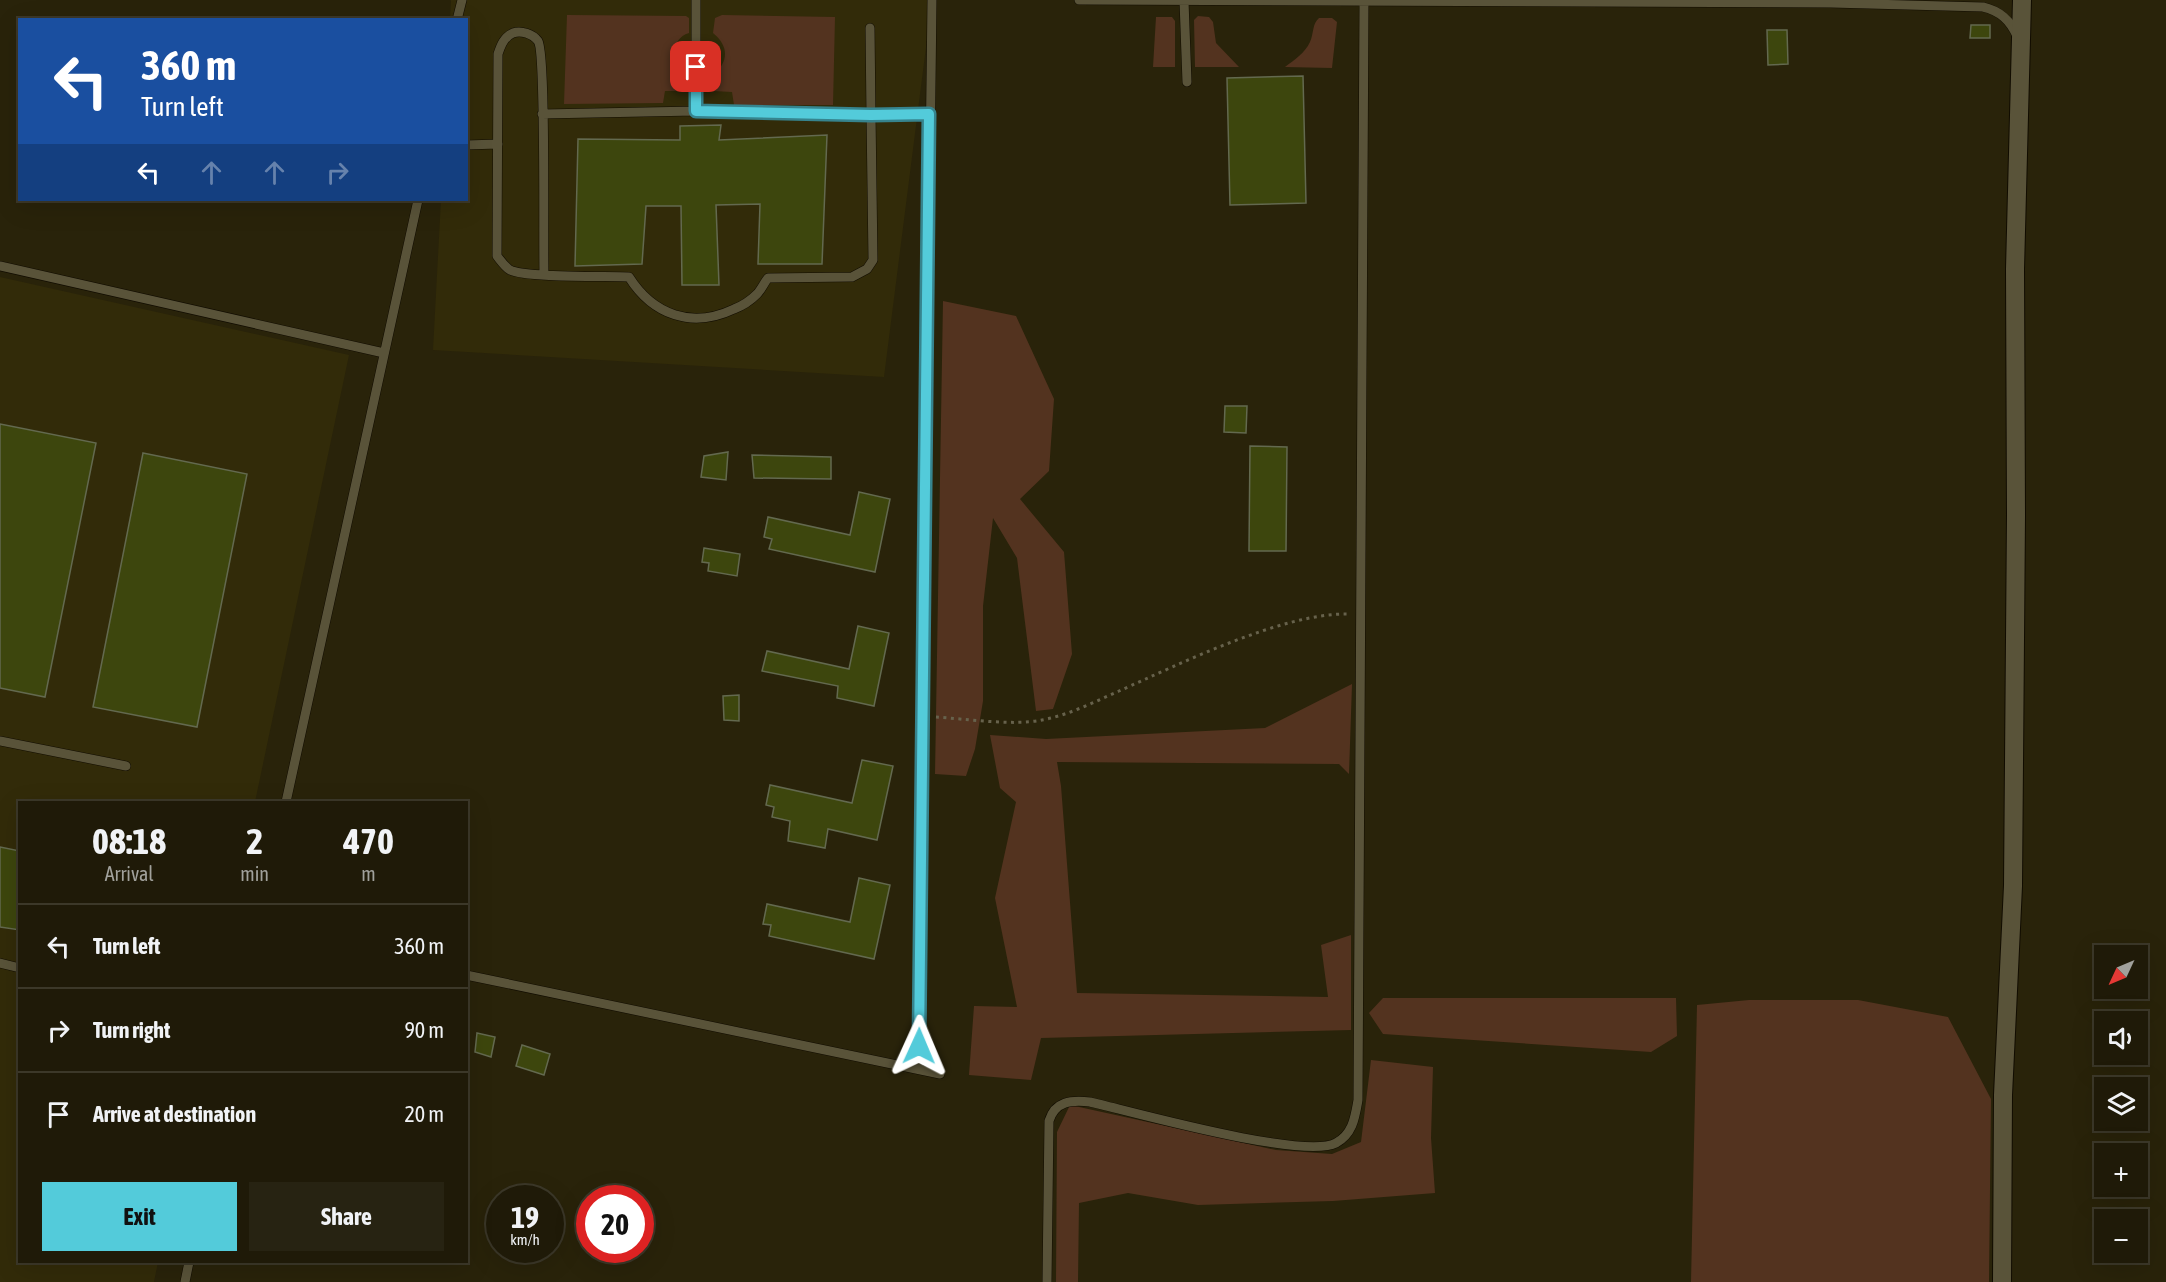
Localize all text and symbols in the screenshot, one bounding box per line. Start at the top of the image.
text: 360 m [141,41,236,89]
pin [670,41,721,92]
icon: left [42,42,120,120]
icon: arrive [679,50,712,83]
text: Turn left [141,91,224,122]
icon: left [132,156,165,189]
icon: ahead [195,156,228,189]
icon: ahead [258,156,291,189]
icon: right [321,156,354,189]
text: 08:18 [92,820,166,862]
text: 2 [246,820,263,862]
text: 470 [343,820,394,862]
text: Arrival [105,862,154,885]
text: min [240,862,269,885]
text: m [361,862,376,885]
icon: left [42,930,75,963]
text: Turn left [93,933,160,959]
text: 360 m [394,933,444,959]
north arrow [2094,945,2148,999]
map controls [2094,945,2148,1263]
button: sound [2094,1011,2148,1065]
icon: right [42,1014,75,1047]
position arrow [887,1014,951,1078]
text: Turn right [93,1017,170,1043]
text: 90 m [404,1017,444,1043]
button: layers [2094,1077,2148,1131]
icon: arrive [42,1098,75,1131]
text: Arrive at destination [93,1101,256,1127]
text: 20 m [404,1101,444,1127]
button: + [2094,1143,2148,1197]
button: Exit [42,1182,237,1251]
button: Share [249,1182,444,1251]
speed limit sign: 20 [576,1185,654,1263]
text: 19 [511,1200,539,1234]
button: − [2094,1209,2148,1263]
text: km/h [510,1231,540,1248]

